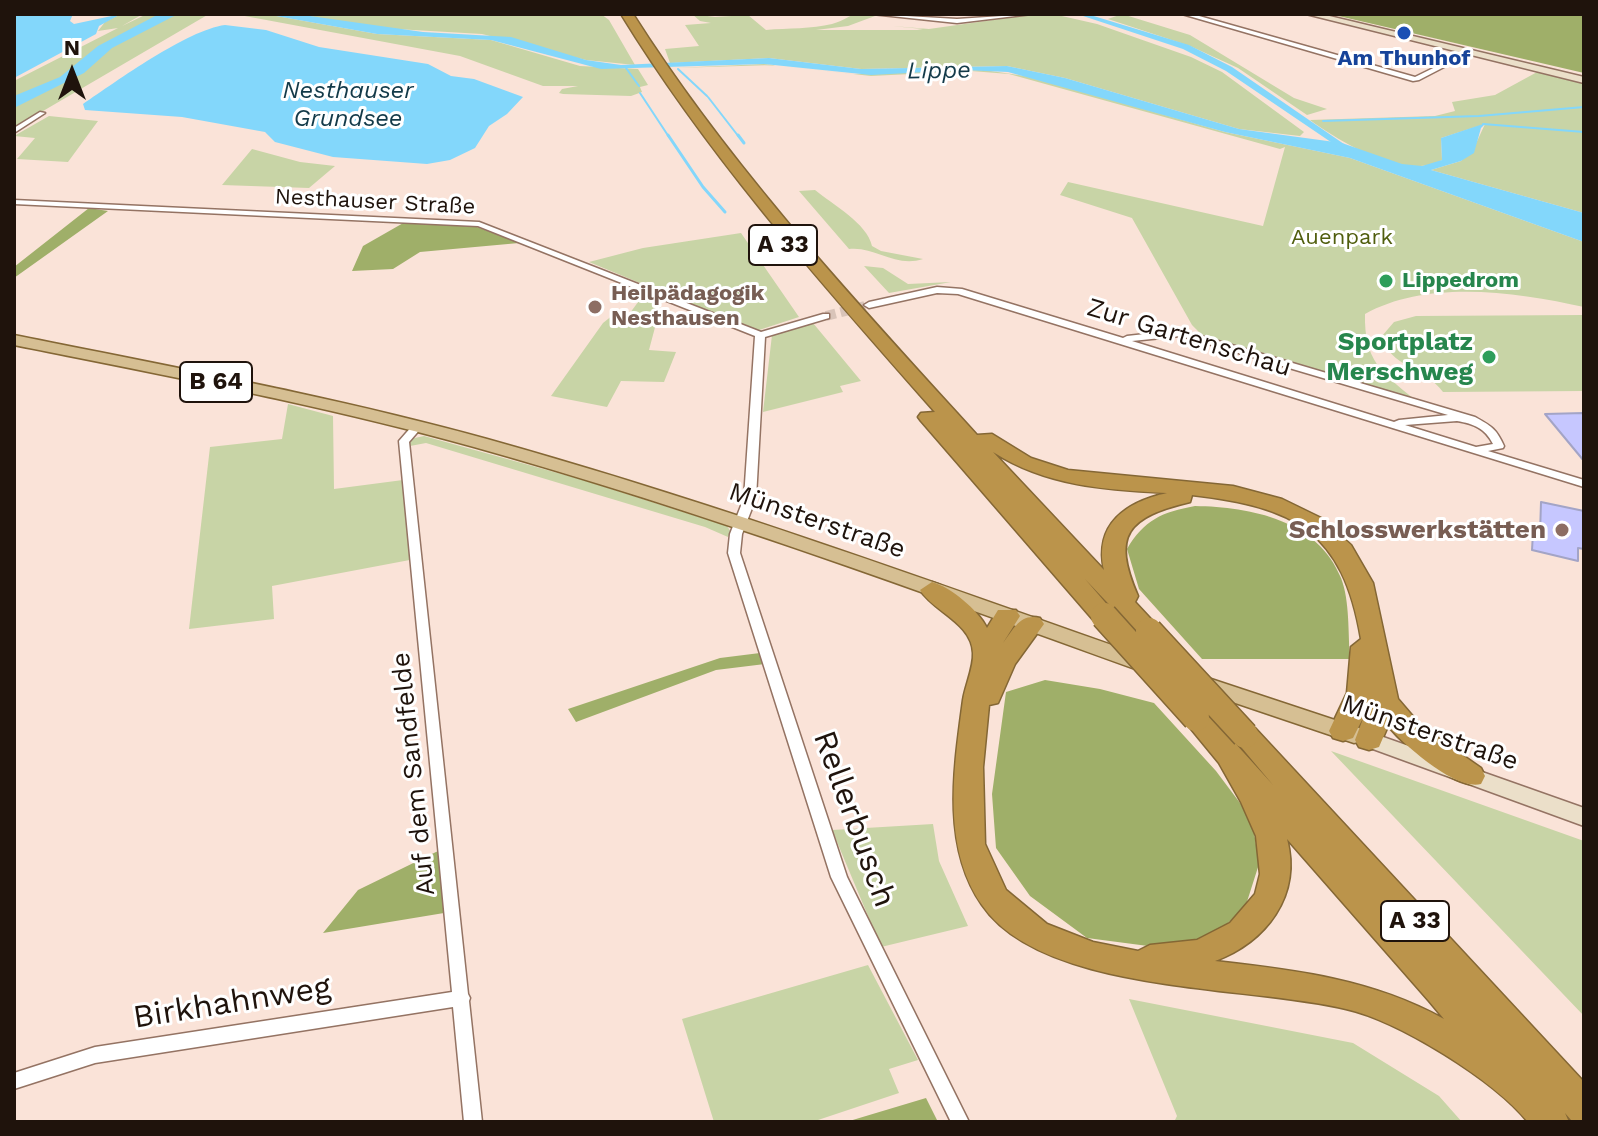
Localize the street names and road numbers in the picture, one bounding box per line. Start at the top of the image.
street label: Nesthauser Straße [274,184,476,220]
road number: A 33 [749,225,817,265]
street label: Zur Gartenschau [1083,292,1295,384]
road number: B 64 [180,362,252,402]
street label: Münsterstraße [725,476,909,566]
street label: Auf dem Sandfelde [386,651,442,897]
street label: Münsterstraße [1338,688,1522,778]
street label: Rellerbusch [804,726,904,912]
road number: A 33 [1381,901,1449,941]
street label: Birkhahnweg [130,968,334,1038]

